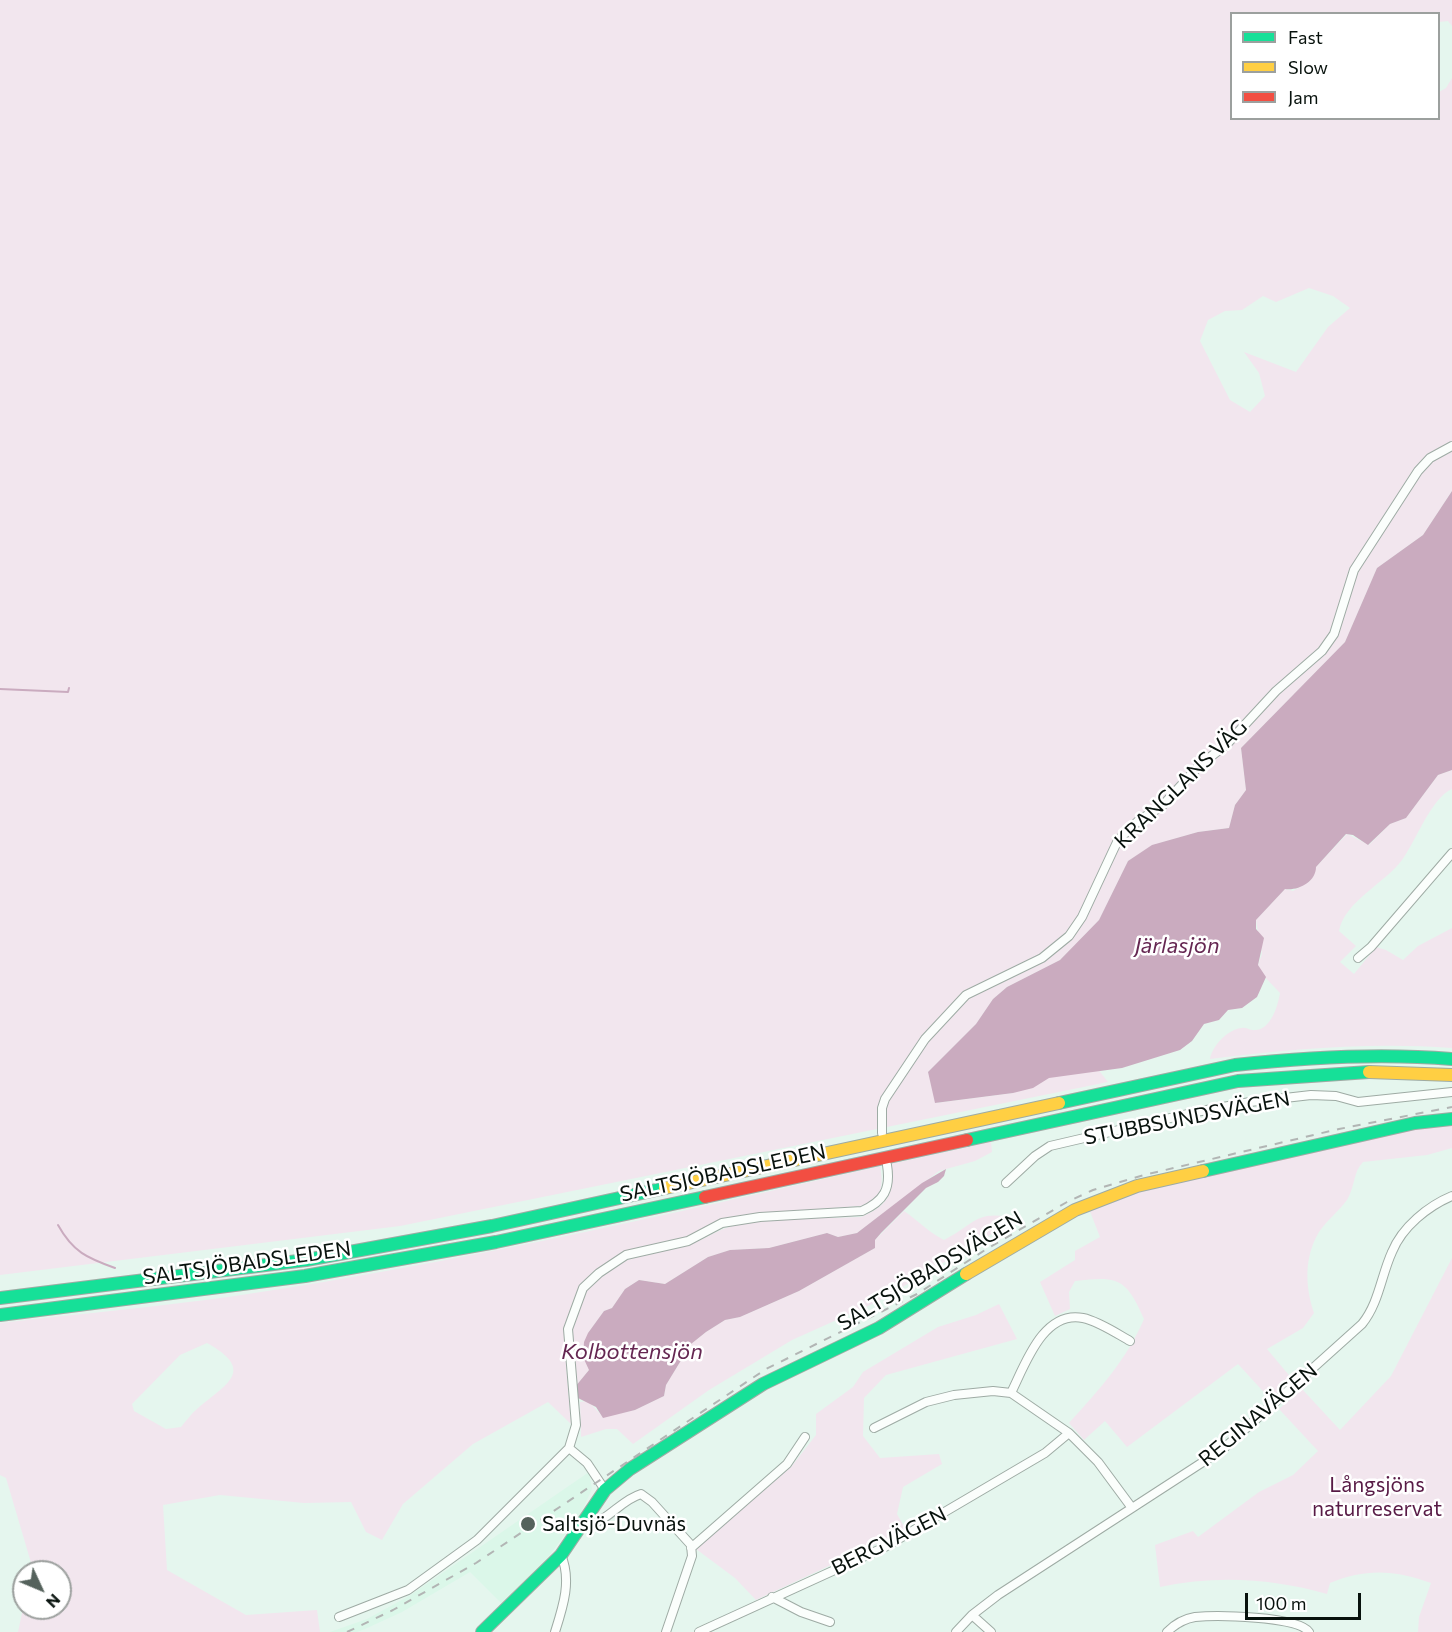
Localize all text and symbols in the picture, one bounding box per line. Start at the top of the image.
legend [1230,12,1440,120]
text: Fast [1288,26,1323,48]
text: Slow [1288,56,1328,78]
text: Jam [1288,86,1318,108]
street label: KRANGLANS VÄG [1109,714,1253,854]
water label: Järlasjön [1134,933,1220,959]
street label: STUBBSUNDSVÄGEN [1082,1086,1292,1150]
street label: SALTSJÖBADSLEDEN [618,1139,828,1207]
street label: SALTSJÖBADSVÄGEN [833,1206,1027,1336]
street label: SALTSJÖBADSLEDEN [141,1236,353,1290]
water label: Kolbottensjön [561,1339,703,1365]
street label: REGINAVÄGEN [1194,1358,1322,1472]
park label: Långsjöns naturreservat [1312,1472,1442,1522]
street label: BERGVÄGEN [827,1501,951,1581]
place label: Saltsjö-Duvnäs [542,1511,686,1537]
marker: Saltsjö-Duvnäs [519,1515,537,1533]
north arrow [12,1560,72,1620]
scale bar [1248,1581,1364,1619]
text: N [43,1591,65,1612]
text: 100 m [1256,1592,1306,1614]

